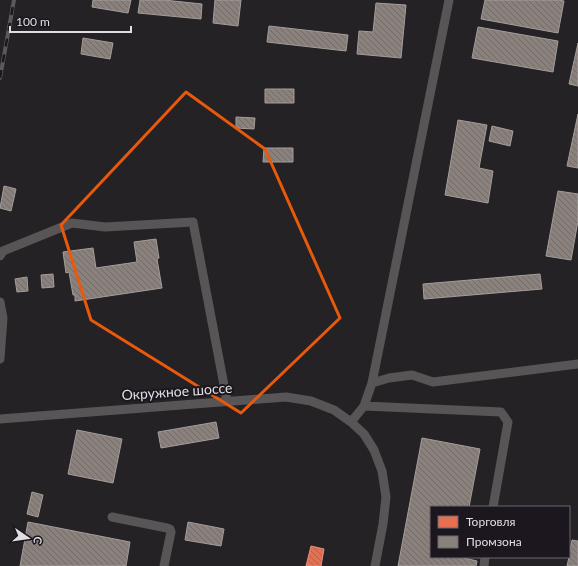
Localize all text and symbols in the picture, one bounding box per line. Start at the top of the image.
scale bar [10,8,131,34]
text: 100 m [16,14,50,29]
street label: Окружное шоссе [121,379,233,403]
legend [430,506,570,558]
text: Торговля [466,514,516,529]
north arrow [8,518,48,558]
text: Промзона [466,534,522,549]
text: С [31,535,45,546]

